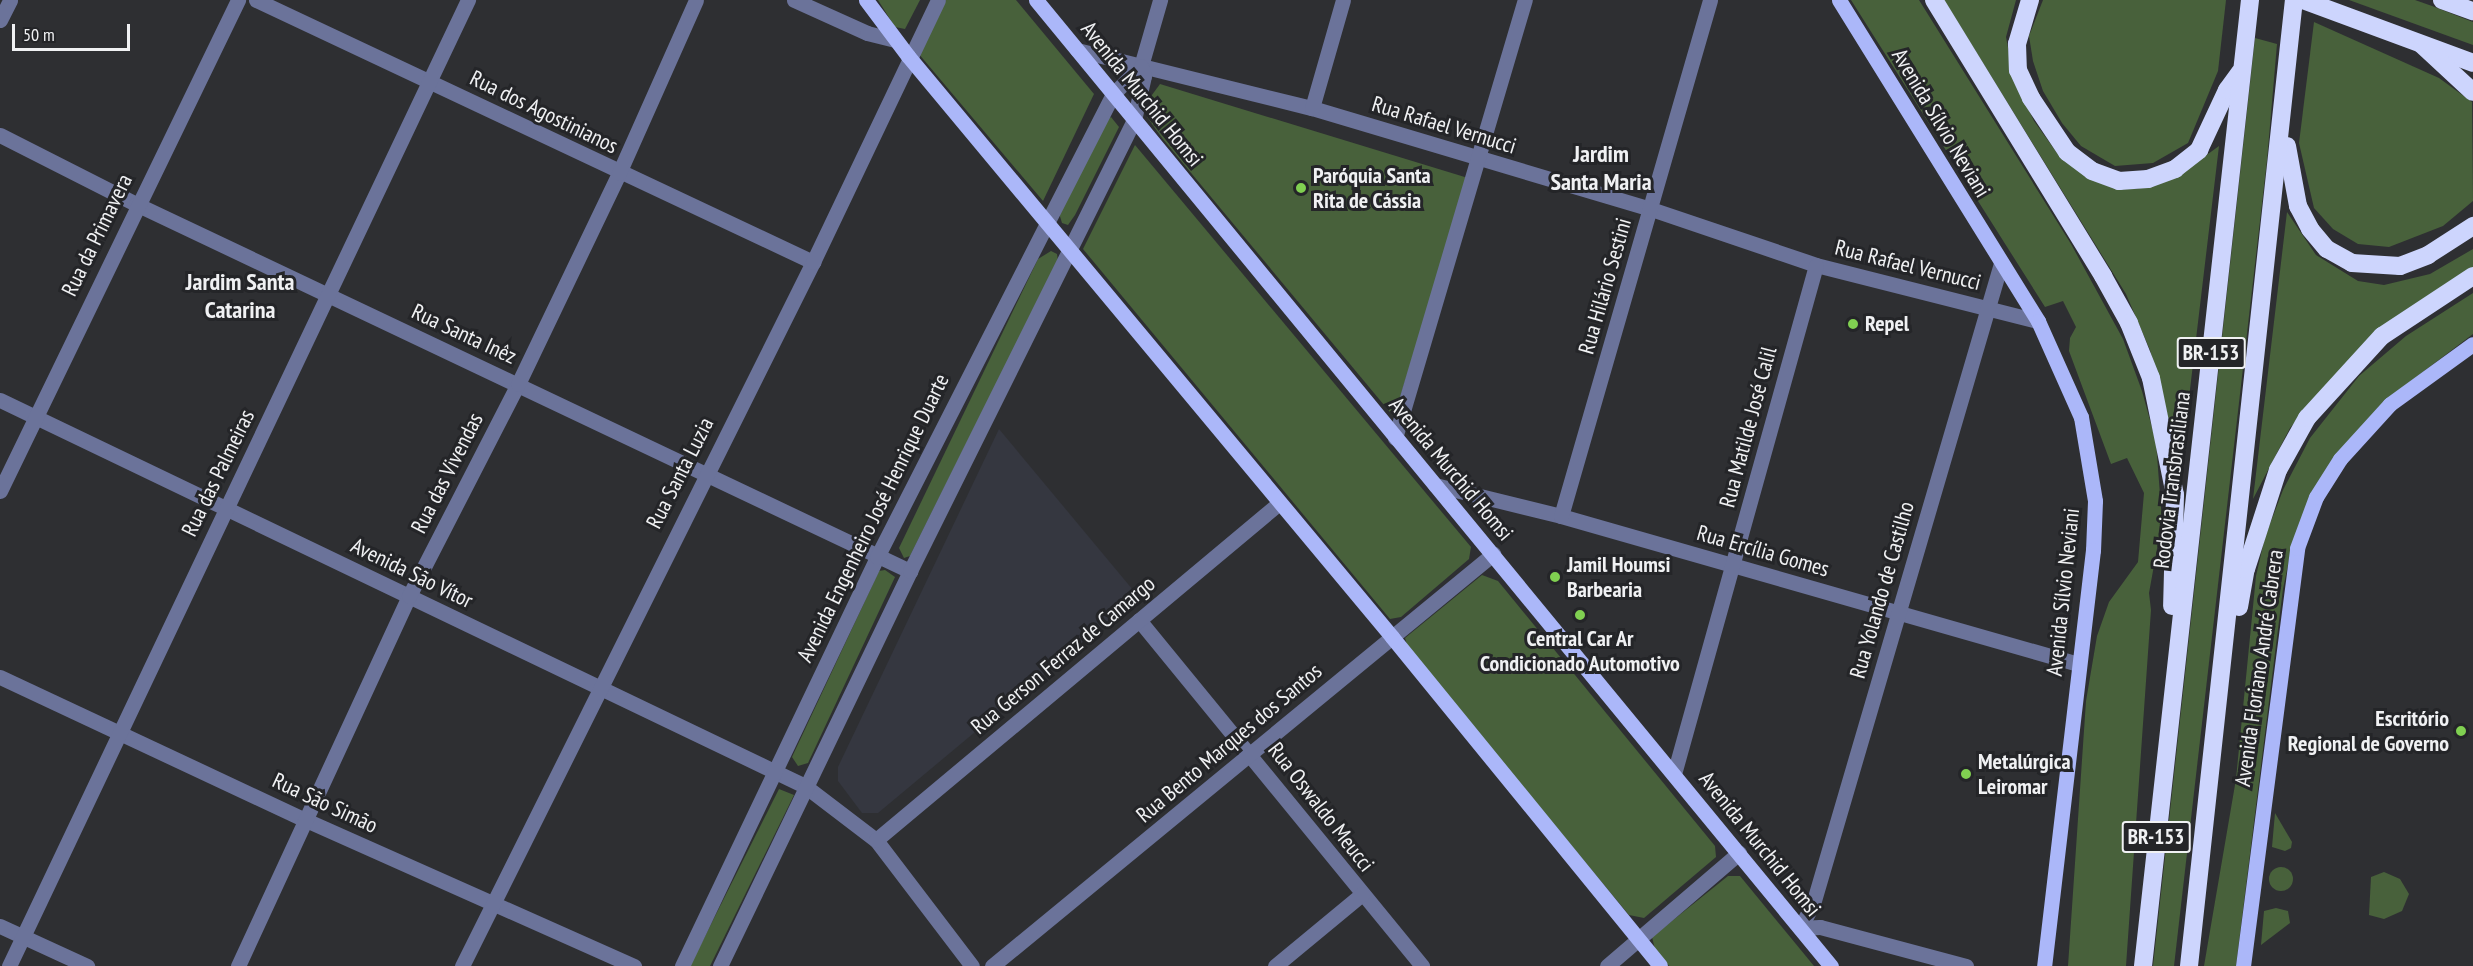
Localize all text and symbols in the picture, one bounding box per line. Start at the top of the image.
scale bar [15,12,134,50]
street label: Avenida Murchid Homsi [1076,16,1208,172]
text: 50 m [23,23,55,46]
street label: Avenida Sílvio Neviani [1886,44,1996,202]
street label: Rua dos Agostinianos [465,65,623,159]
street label: Rua Rafael Vernucci [1369,90,1519,160]
district label: Jardim Santa Maria [1550,140,1652,196]
place label: Paróquia Santa Rita de Cássia [1313,162,1431,214]
street label: Rua da Primavera [56,170,138,300]
marker: Paróquia Santa Rita de Cássia [1294,181,1308,195]
street label: Rua Hilário Sestini [1573,215,1637,357]
street label: Rua Rafael Vernucci [1832,234,1984,296]
district label: Jardim Santa Catarina [186,268,294,324]
street label: Rua Santa Inêz [407,298,521,370]
place label: Repel [1865,311,1909,337]
marker: Repel [1846,317,1860,331]
road number: BR-153 [2176,335,2246,371]
street label: Rua Matilde José Calil [1714,344,1782,510]
street label: Avenida Engenheiro José Henrique Duarte [792,370,954,666]
street label: Rodovia Transbrasiliana [2148,390,2196,570]
street label: Avenida Murchid Homsi [1383,392,1519,546]
street label: Rua das Palmeiras [176,405,260,541]
street label: Rua das Vivendas [405,408,489,538]
street label: Rua Santa Luzia [641,413,719,533]
street label: Rua Yolando de Castilho [1844,498,1920,682]
street label: Avenida Sílvio Neviani [2041,507,2085,677]
street label: Rua Ercília Gomes [1694,520,1832,582]
street label: Avenida São Vítor [347,532,477,614]
street label: Avenida Floriano André Cabrera [2229,548,2289,788]
place label: Jamil Houmsi Barbearia [1567,551,1670,602]
street label: Rua Gerson Ferraz de Camargo [965,570,1161,740]
marker: Jamil Houmsi Barbearia [1548,570,1562,584]
marker: Central Car Ar Condicionado Automotivo [1573,608,1587,622]
place label: Central Car Ar Condicionado Automotivo [1480,625,1680,676]
street label: Rua Bento Marques dos Santos [1131,658,1327,828]
place label: Escritório Regional de Governo [2288,705,2449,756]
marker: Escritório Regional de Governo [2454,724,2468,738]
street label: Rua Oswaldo Meucci [1262,737,1380,877]
place label: Metalúrgica Leiromar [1978,748,2071,800]
street label: Avenida Murchid Homsi [1694,766,1826,922]
street label: Rua São Simão [268,767,382,839]
marker: Metalúrgica Leiromar [1959,767,1973,781]
road number: BR-153 [2122,819,2190,855]

